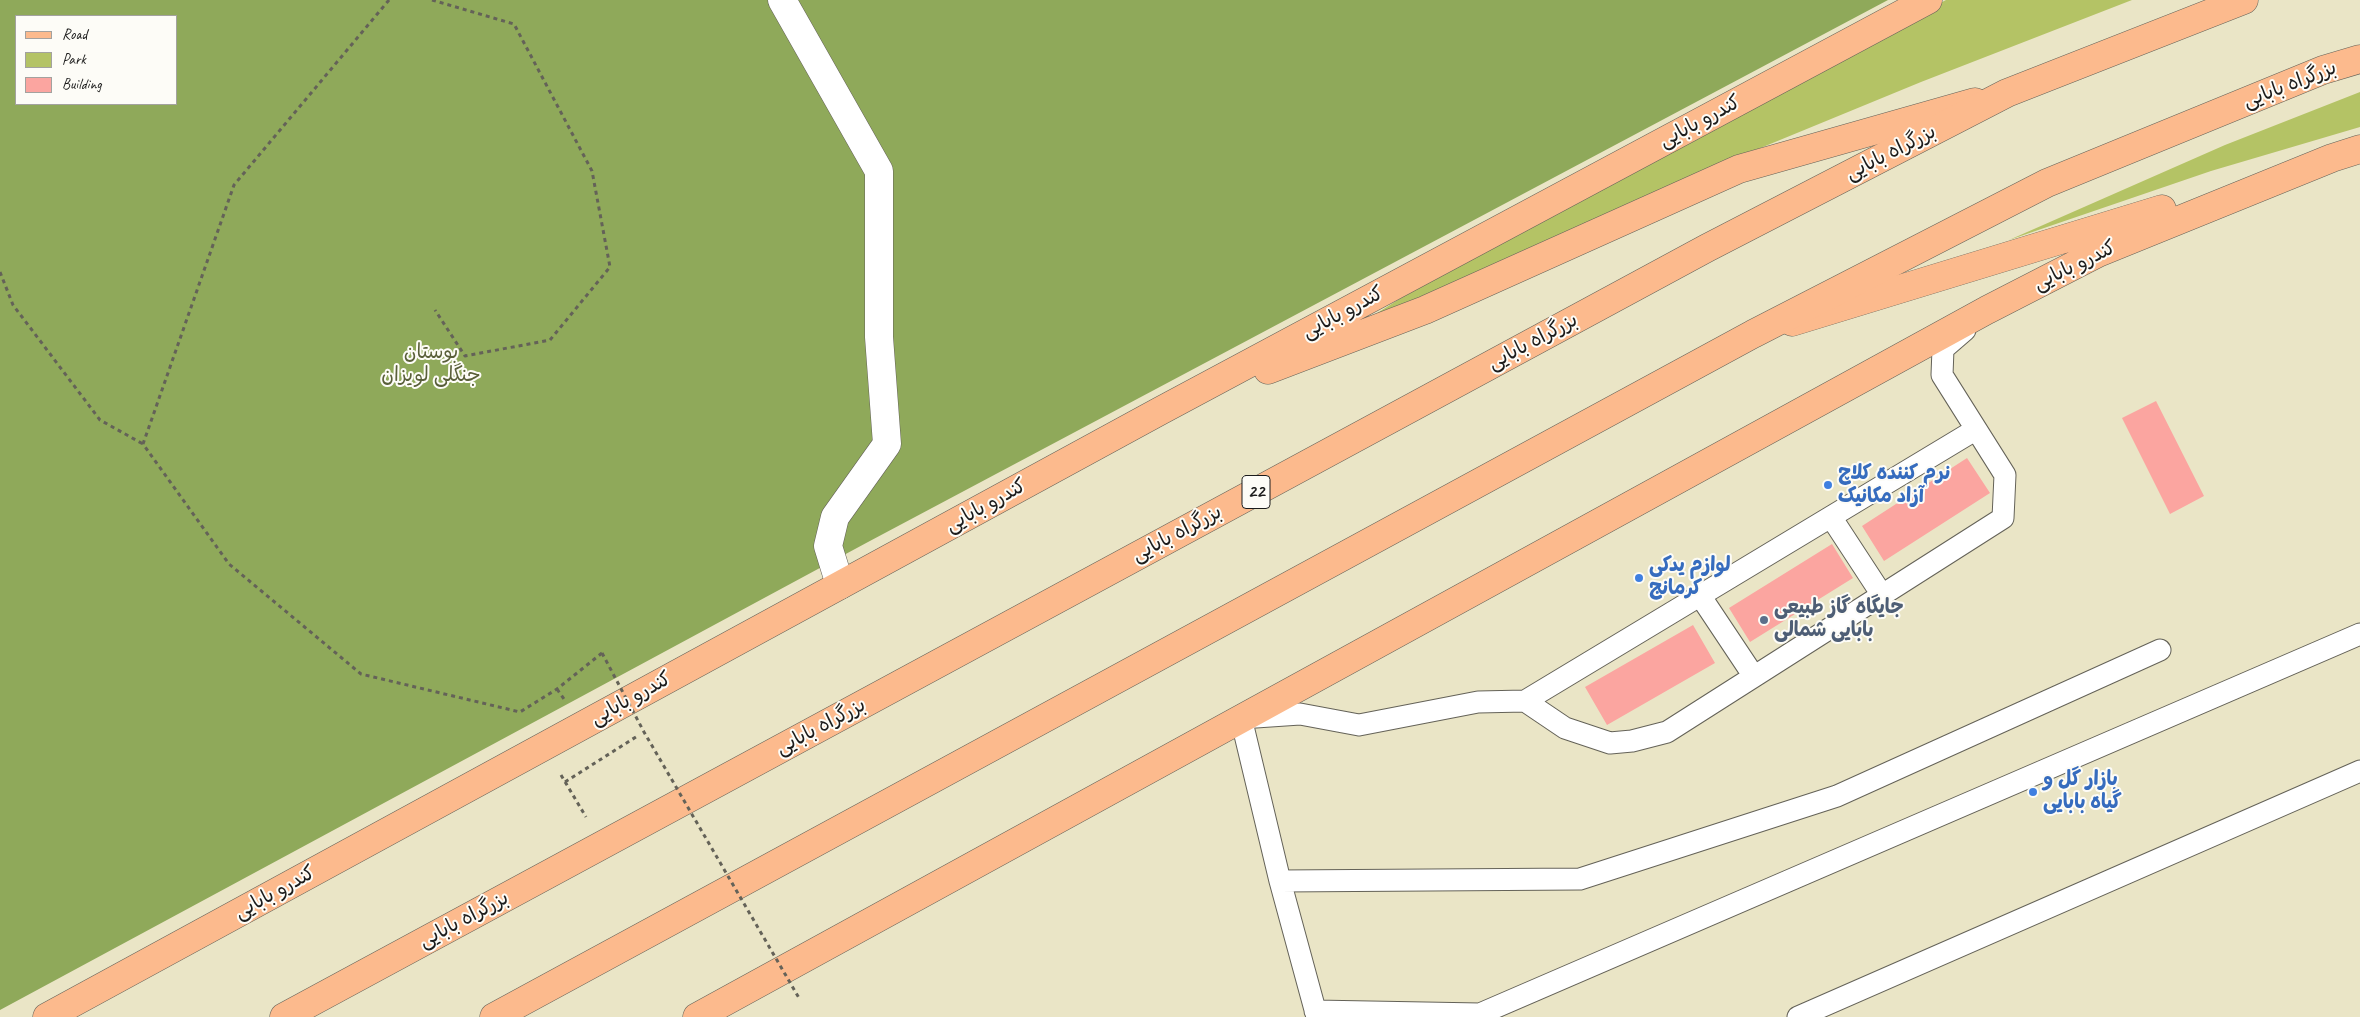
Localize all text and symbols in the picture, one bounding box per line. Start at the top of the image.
legend [15,15,178,105]
text: Road [62,25,87,44]
text: Park [62,50,86,69]
street label: بزرگراه بابایی [2240,56,2340,114]
text: Building [62,75,101,94]
street label: کندرو بابایی [1655,91,1745,153]
street label: بزرگراه بابایی [1842,120,1940,186]
street label: کندرو بابایی [2030,236,2120,296]
street label: کندرو بابایی [1298,282,1388,344]
street label: بزرگراه بابایی [1484,308,1582,376]
park label: بوستان جنگلی لویزان [381,341,481,388]
place label: نرم کننده کلاچ آزاد مکانیک [1838,462,1950,509]
street label: کندرو بابایی [941,474,1031,538]
road number: 22 [1242,476,1270,508]
marker: نرم کننده کلاچ آزاد مکانیک [1822,479,1834,491]
street label: بزرگراه بابایی [1128,500,1226,568]
place label: لوازم یدکی کرمانج [1649,554,1731,601]
marker: لوازم یدکی کرمانج [1633,572,1645,584]
place label: جایگاه گاز طبیعی بابایی شمالی [1774,596,1904,643]
marker: جایگاه گاز طبیعی بابایی شمالی [1758,614,1770,626]
street label: کندرو بابایی [586,667,676,731]
street label: بزرگراه بابایی [772,693,870,761]
place label: بازار گل و گیاه بابایی [2043,768,2122,815]
marker: بازار گل و گیاه بابایی [2027,786,2039,798]
street label: کندرو بابایی [230,861,320,925]
street label: بزرگراه بابایی [415,886,513,954]

